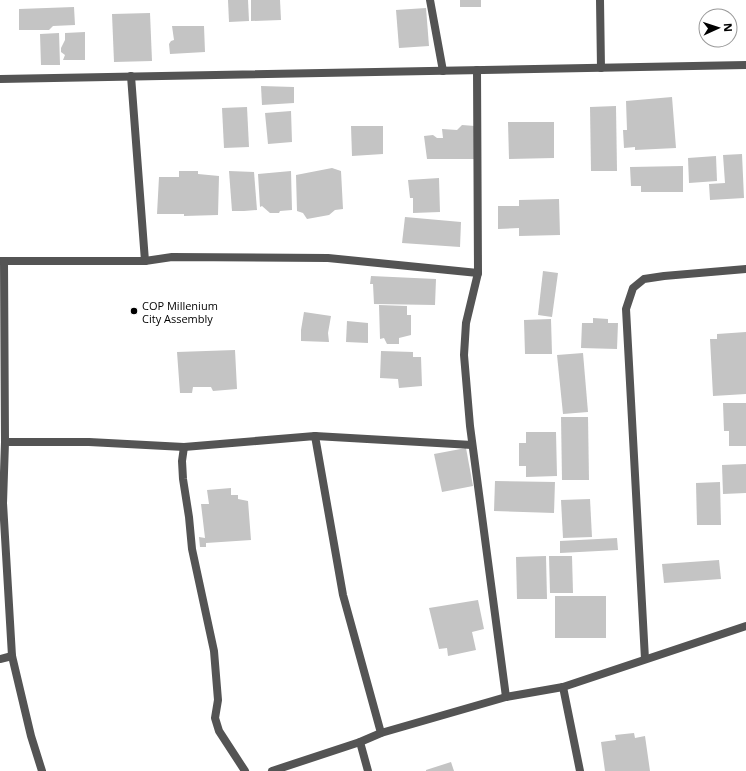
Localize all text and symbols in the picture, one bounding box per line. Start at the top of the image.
north arrow [698,8,738,48]
text: N [721,23,736,32]
place label: COP Millenium City Assembly [142,298,218,326]
marker: COP Millenium City Assembly [129,306,139,316]

